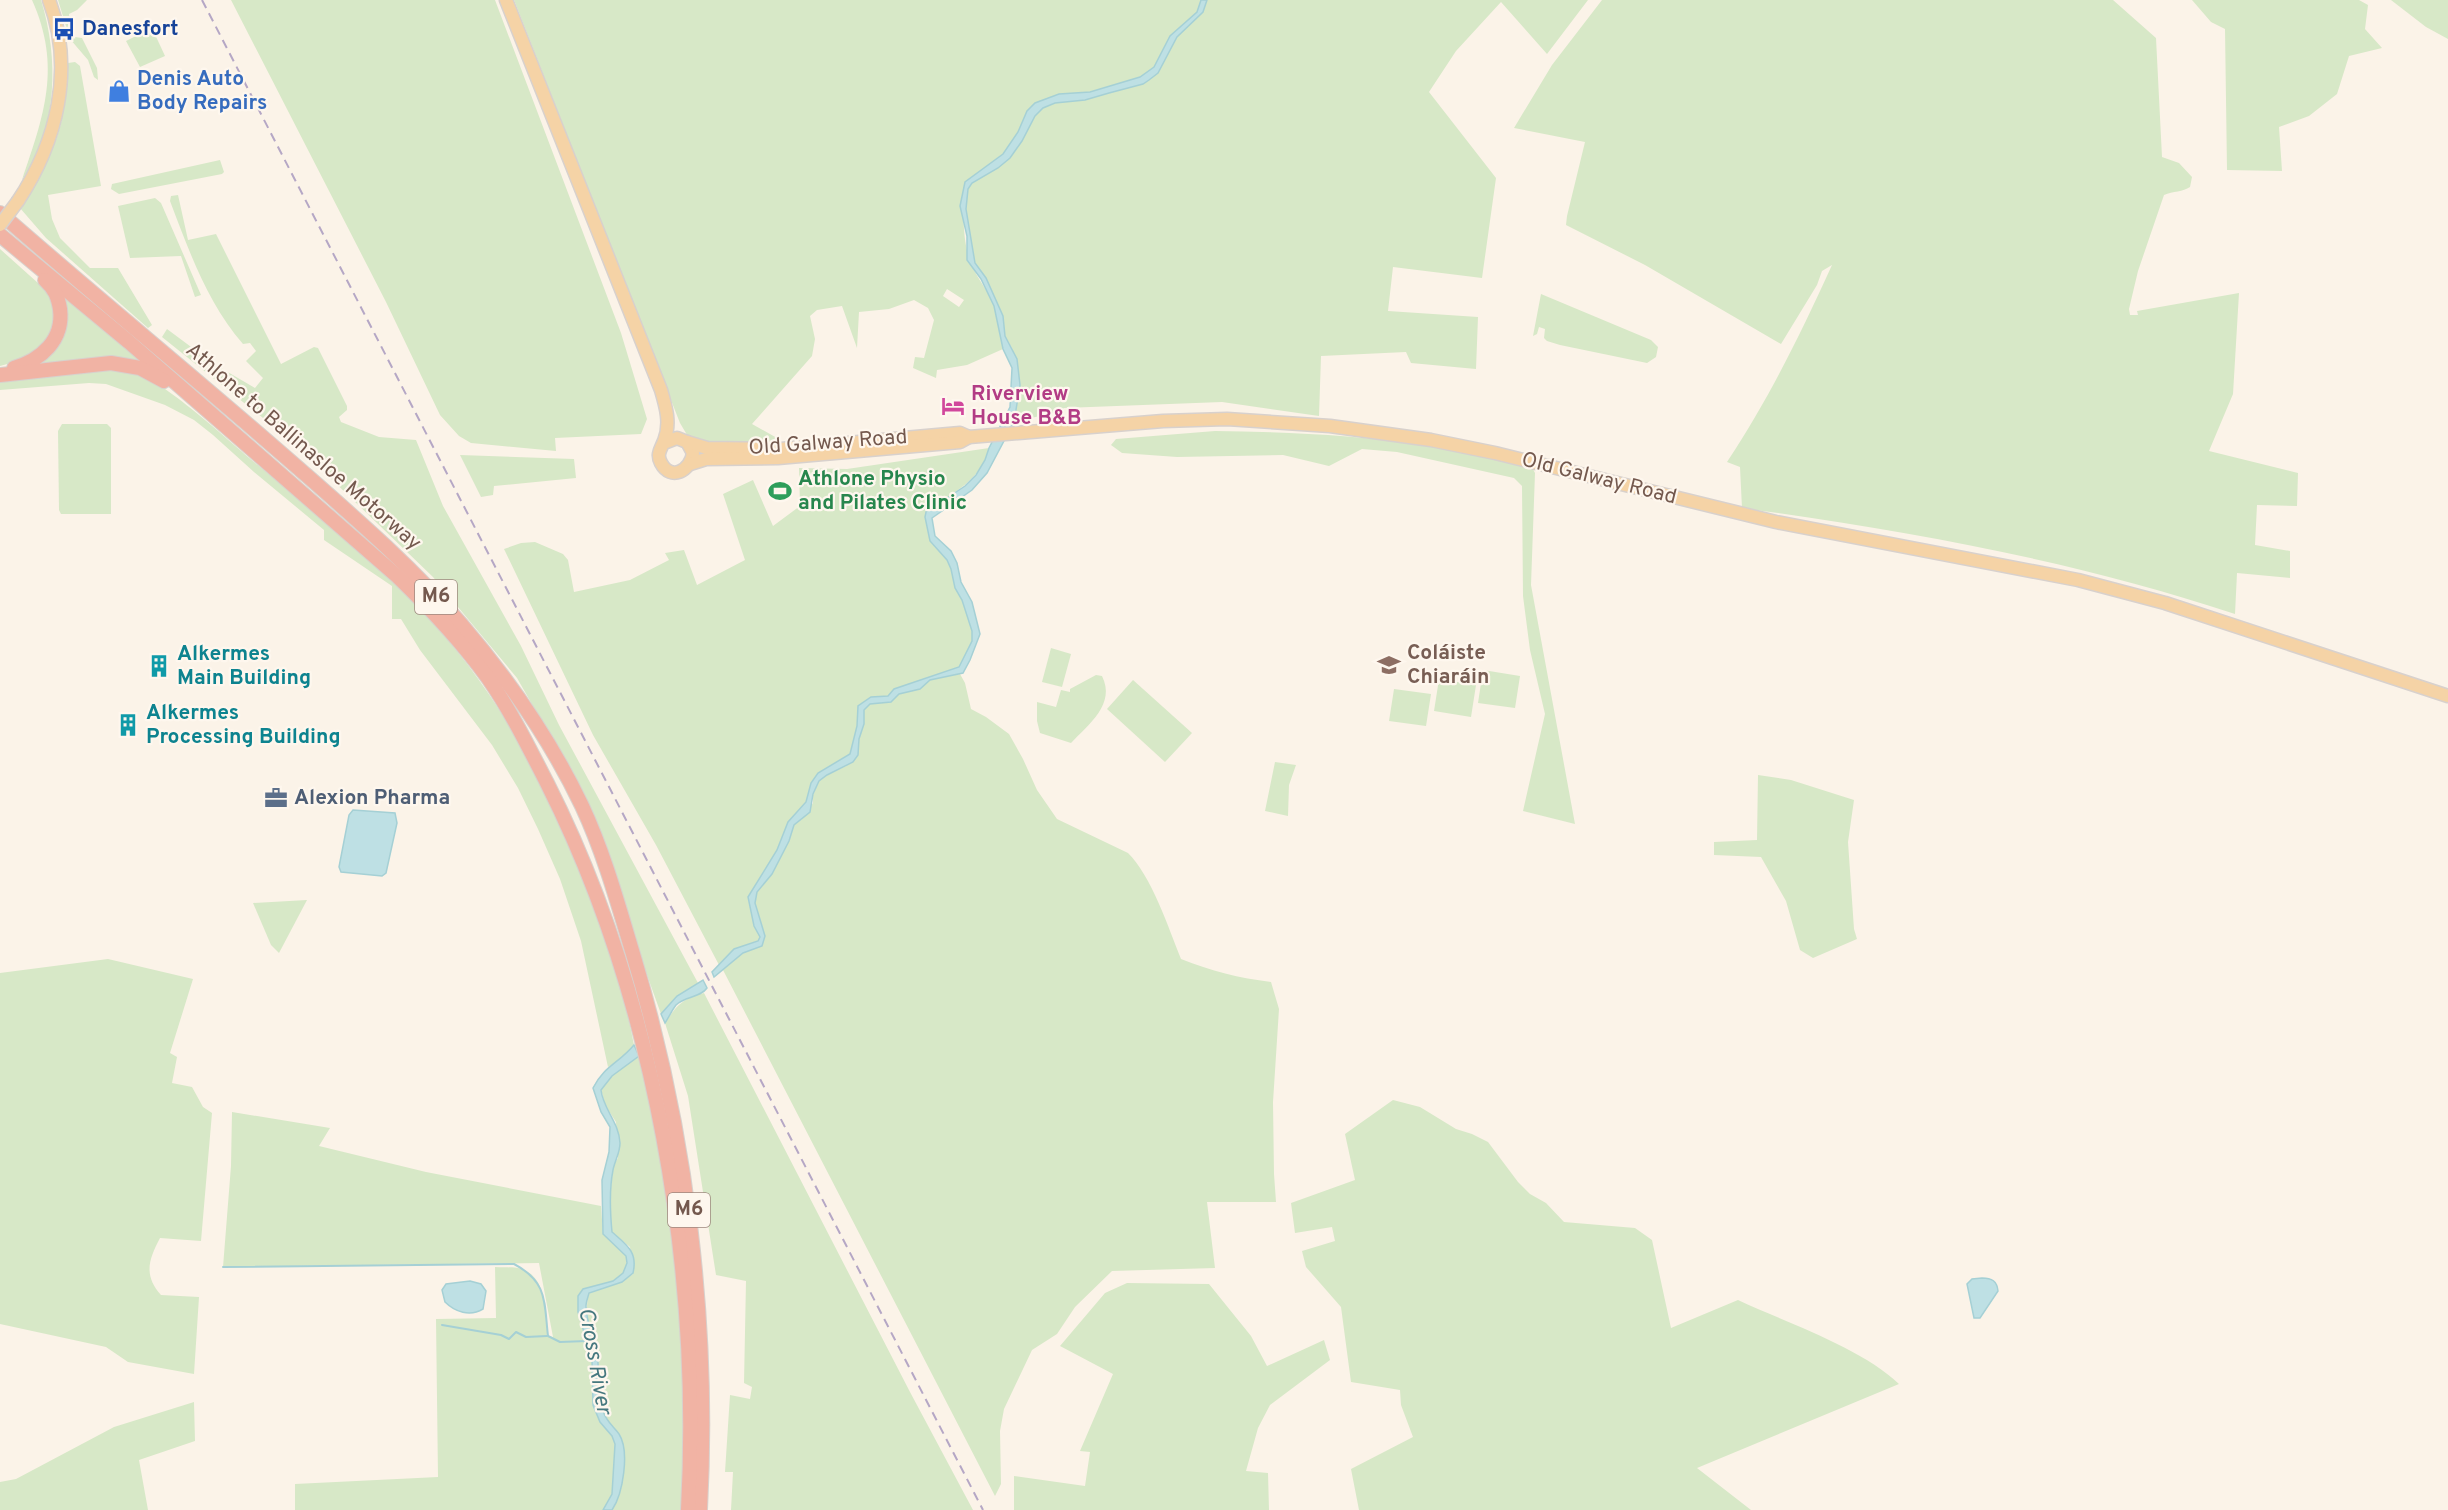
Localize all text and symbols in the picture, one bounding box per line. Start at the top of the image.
bus stop icon: Danesfort [51,16,77,42]
place label: Danesfort [82,16,179,43]
place label: Denis Auto Body Repairs [137,66,267,117]
shop icon: Denis Auto Body Repairs [106,78,132,104]
street label: Athlone to Ballinasloe Motorway [179,337,427,557]
place label: Riverview House B&B [971,381,1081,432]
hotel icon: Riverview House B&B [940,393,966,419]
street label: Old Galway Road [748,424,908,462]
street label: Old Galway Road [1519,447,1679,511]
place label: Athlone Physio and Pilates Clinic [798,466,967,517]
sports icon: Athlone Physio and Pilates Clinic [767,478,793,504]
road number: M6 [415,580,457,614]
place label: Coláiste Chiaráin [1407,640,1489,691]
place label: Alkermes Main Building [177,641,311,692]
school or university icon: Coláiste Chiaráin [1376,652,1402,678]
building icon: Alkermes Main Building [146,653,172,679]
place label: Alkermes Processing Building [146,700,341,751]
building icon: Alkermes Processing Building [115,712,141,738]
office icon: Alexion Pharma [263,785,289,811]
place label: Alexion Pharma [294,785,450,812]
road number: M6 [668,1193,710,1227]
water label: Cross River [571,1306,617,1418]

